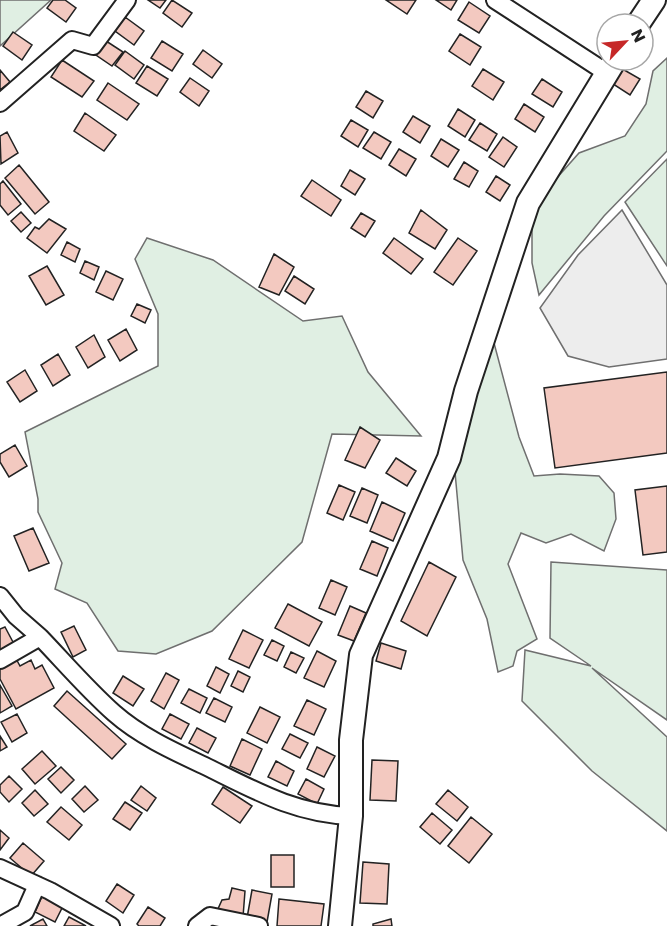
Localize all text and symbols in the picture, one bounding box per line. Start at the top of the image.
north arrow [595,12,655,72]
text: N [625,25,651,46]

